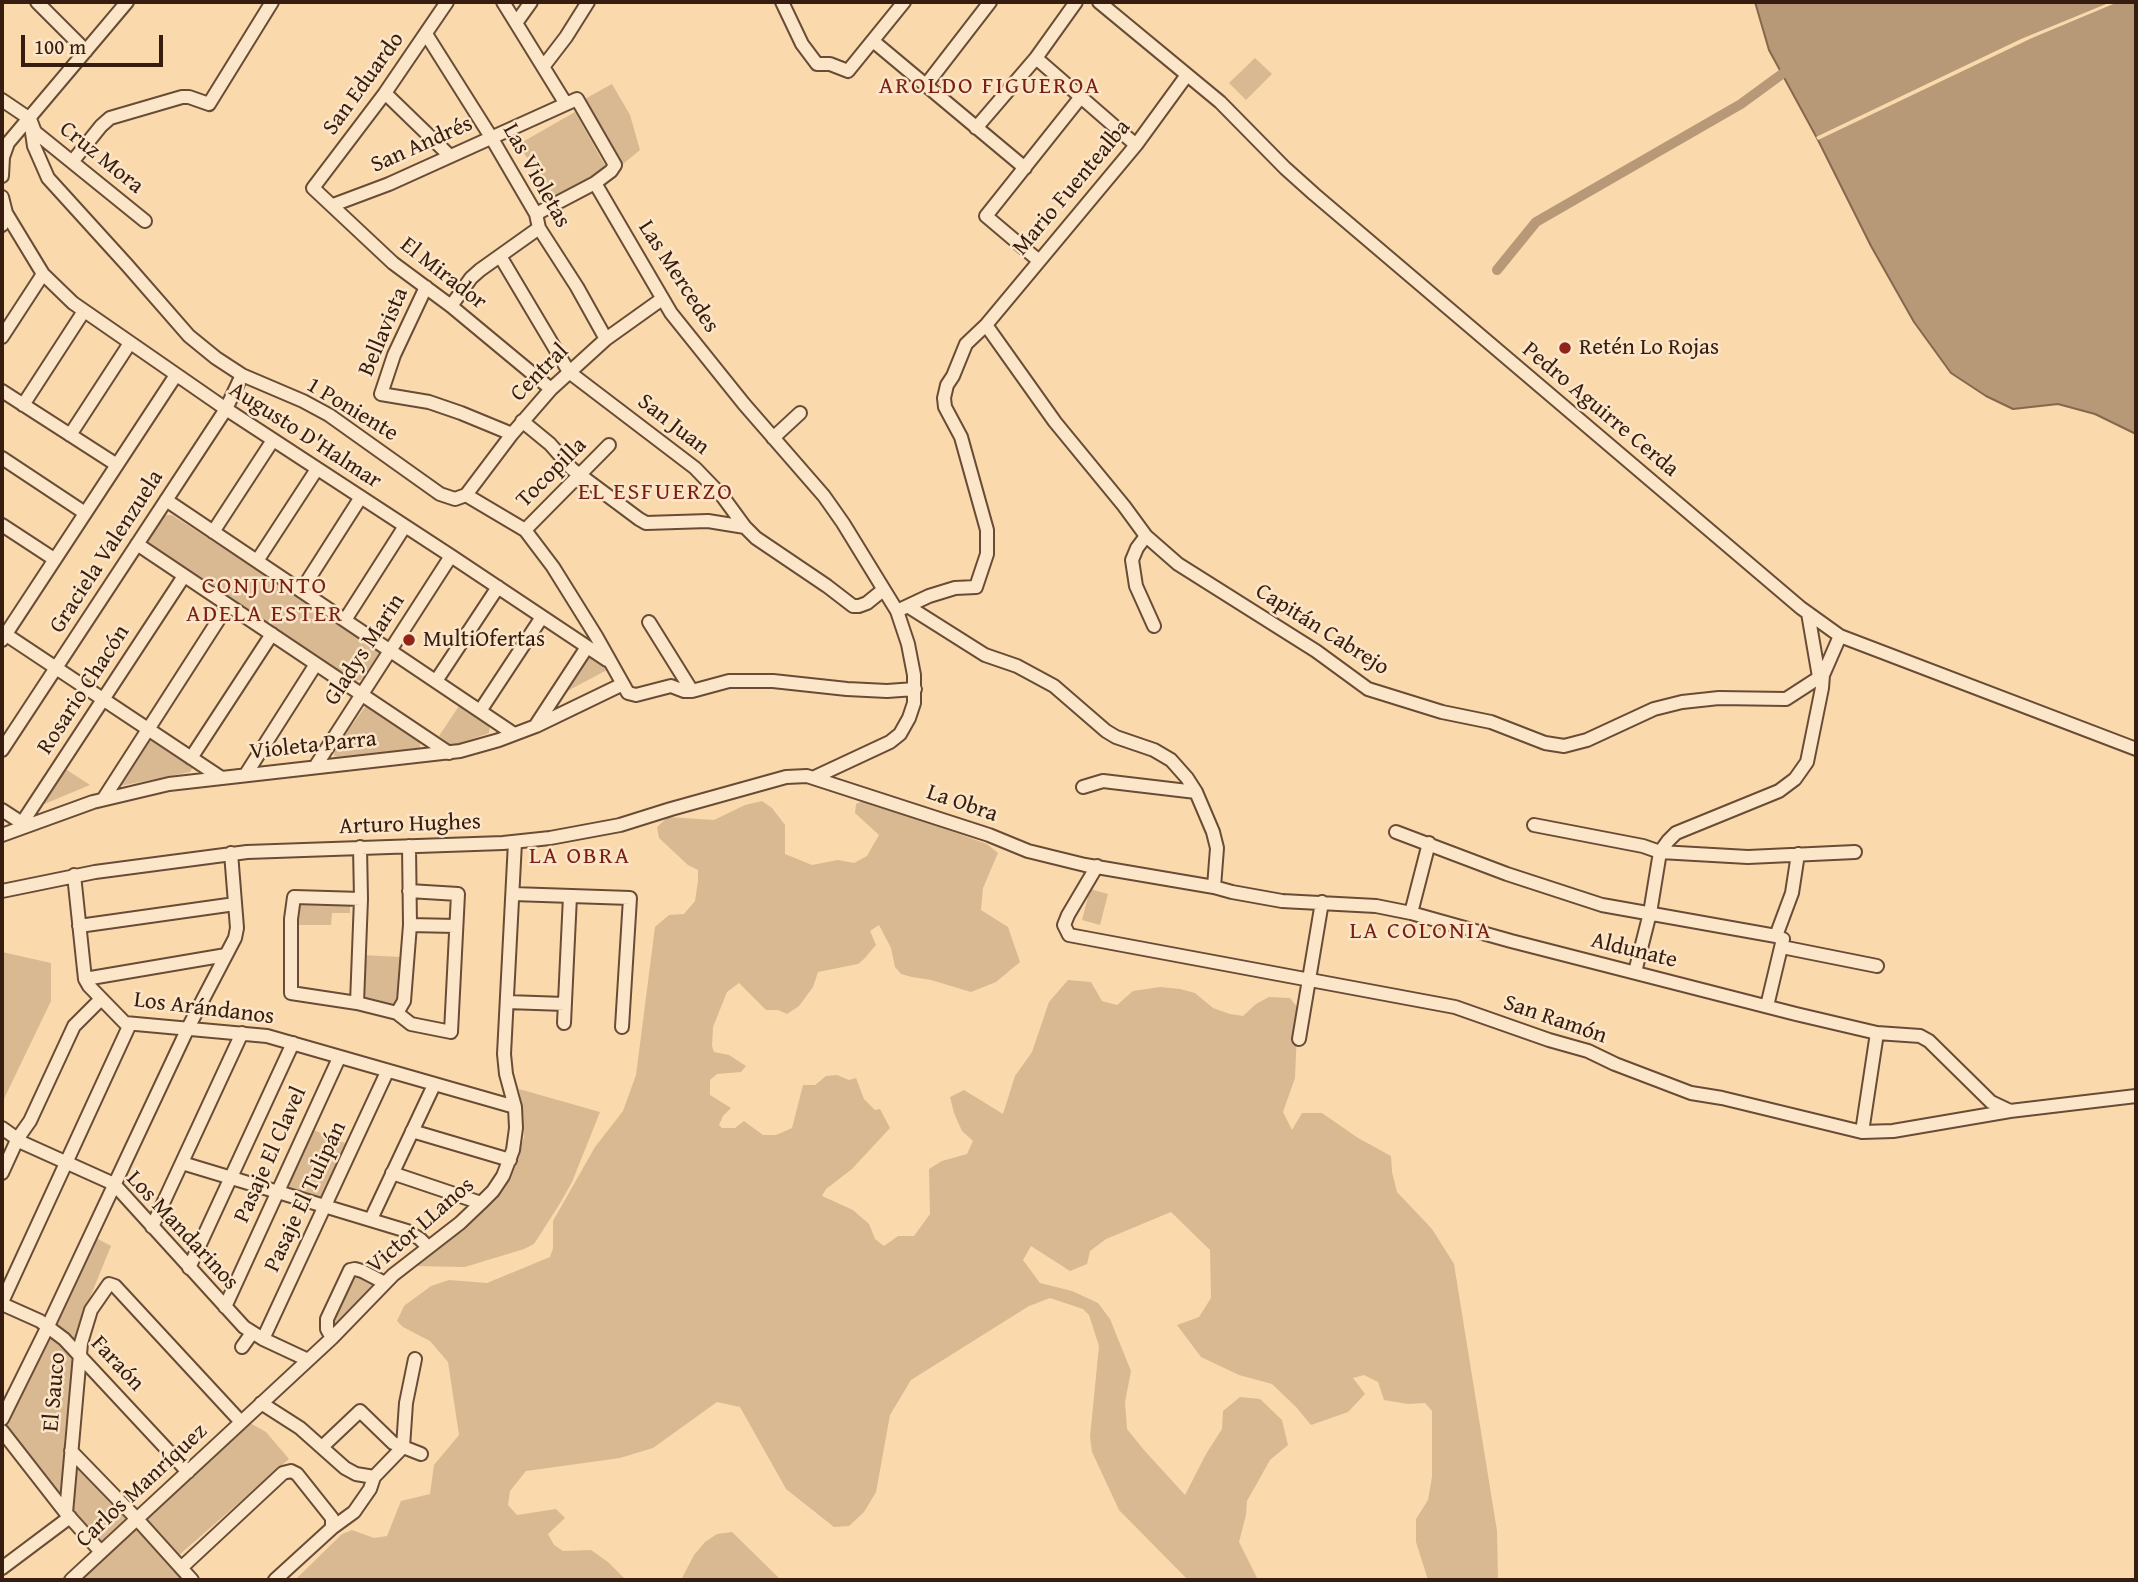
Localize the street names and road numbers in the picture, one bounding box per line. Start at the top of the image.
street label: San Eduardo [317,27,411,141]
street label: San Andrés [367,110,477,180]
street label: Mario Fuentealba [1007,114,1137,262]
street label: Cruz Mora [53,116,149,200]
street label: Las Violetas [496,119,576,233]
street label: Las Mercedes [632,216,724,338]
street label: El Mirador [394,232,492,316]
street label: Bellavista [353,284,415,380]
street label: Pedro Aguirre Cerda [1516,336,1684,484]
street label: Central [505,338,575,408]
street label: 1 Poniente [301,372,403,448]
street label: Augusto D'Halmar [224,377,386,495]
street label: San Juan [632,388,714,462]
street label: Tocopilla [511,432,593,514]
street label: Graciela Valenzuela [44,465,170,639]
street label: Capitán Cabrejo [1250,578,1394,682]
street label: Gladys Marin [319,589,411,711]
street label: Rosario Chacón [32,620,136,760]
street label: Violeta Parra [248,726,378,766]
street label: La Obra [923,779,1001,829]
street label: Arturo Hughes [339,809,481,841]
street label: Aldunate [1588,927,1680,975]
street label: Los Arándanos [132,987,276,1031]
street label: San Ramón [1500,989,1610,1051]
street label: Pasaje El Clavel [229,1083,313,1227]
street label: Pasaje El Tulipán [259,1117,353,1277]
street label: Los Mandarinos [120,1166,244,1296]
street label: Victor LLanos [362,1172,480,1280]
street label: Faraón [84,1330,150,1398]
street label: El Sauco [38,1351,72,1433]
street label: Carlos Manríquez [71,1418,213,1554]

